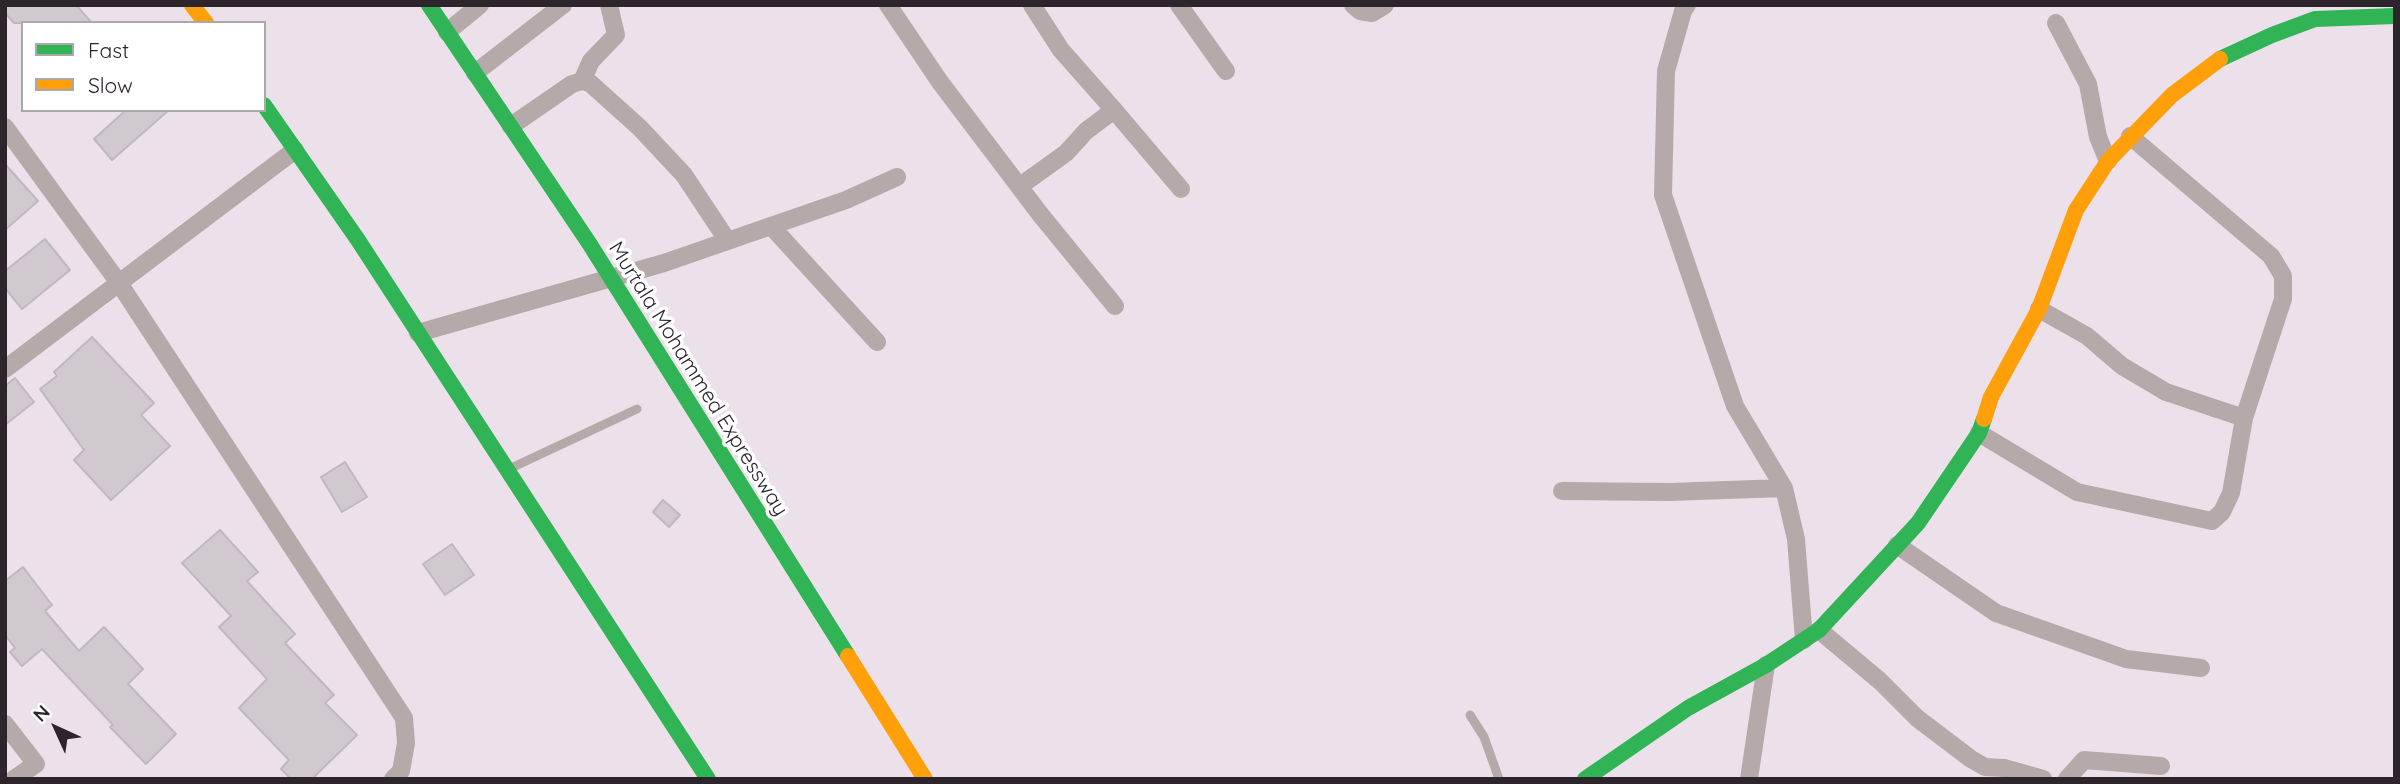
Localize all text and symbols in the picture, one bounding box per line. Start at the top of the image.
legend [21,21,266,112]
text: Fast [88,37,129,63]
text: Slow [88,72,133,98]
street label: Murtala Mohammed Expressway [603,237,793,521]
north arrow [21,693,91,763]
text: N [28,700,55,727]

